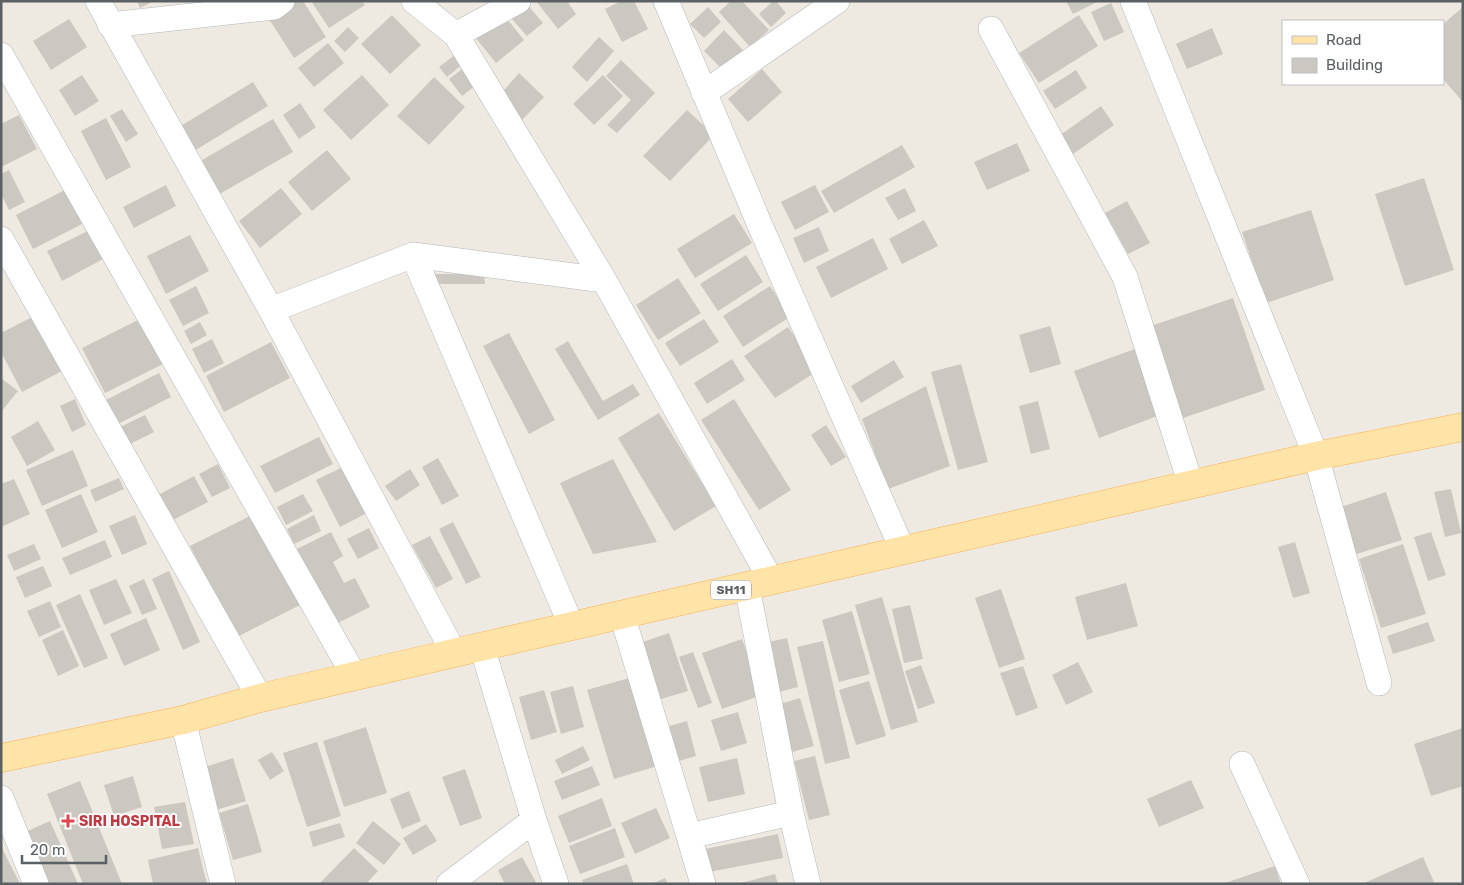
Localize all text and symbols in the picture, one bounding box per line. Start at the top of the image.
legend [1282,20,1444,85]
text: Road [1326,31,1362,49]
text: Building [1326,56,1383,74]
road number: SH11 [711,580,751,600]
place label: SIRI HOSPITAL [79,813,181,830]
marker: SIRI HOSPITAL [61,814,75,828]
scale bar [22,832,106,864]
text: 20 m [30,841,65,859]

